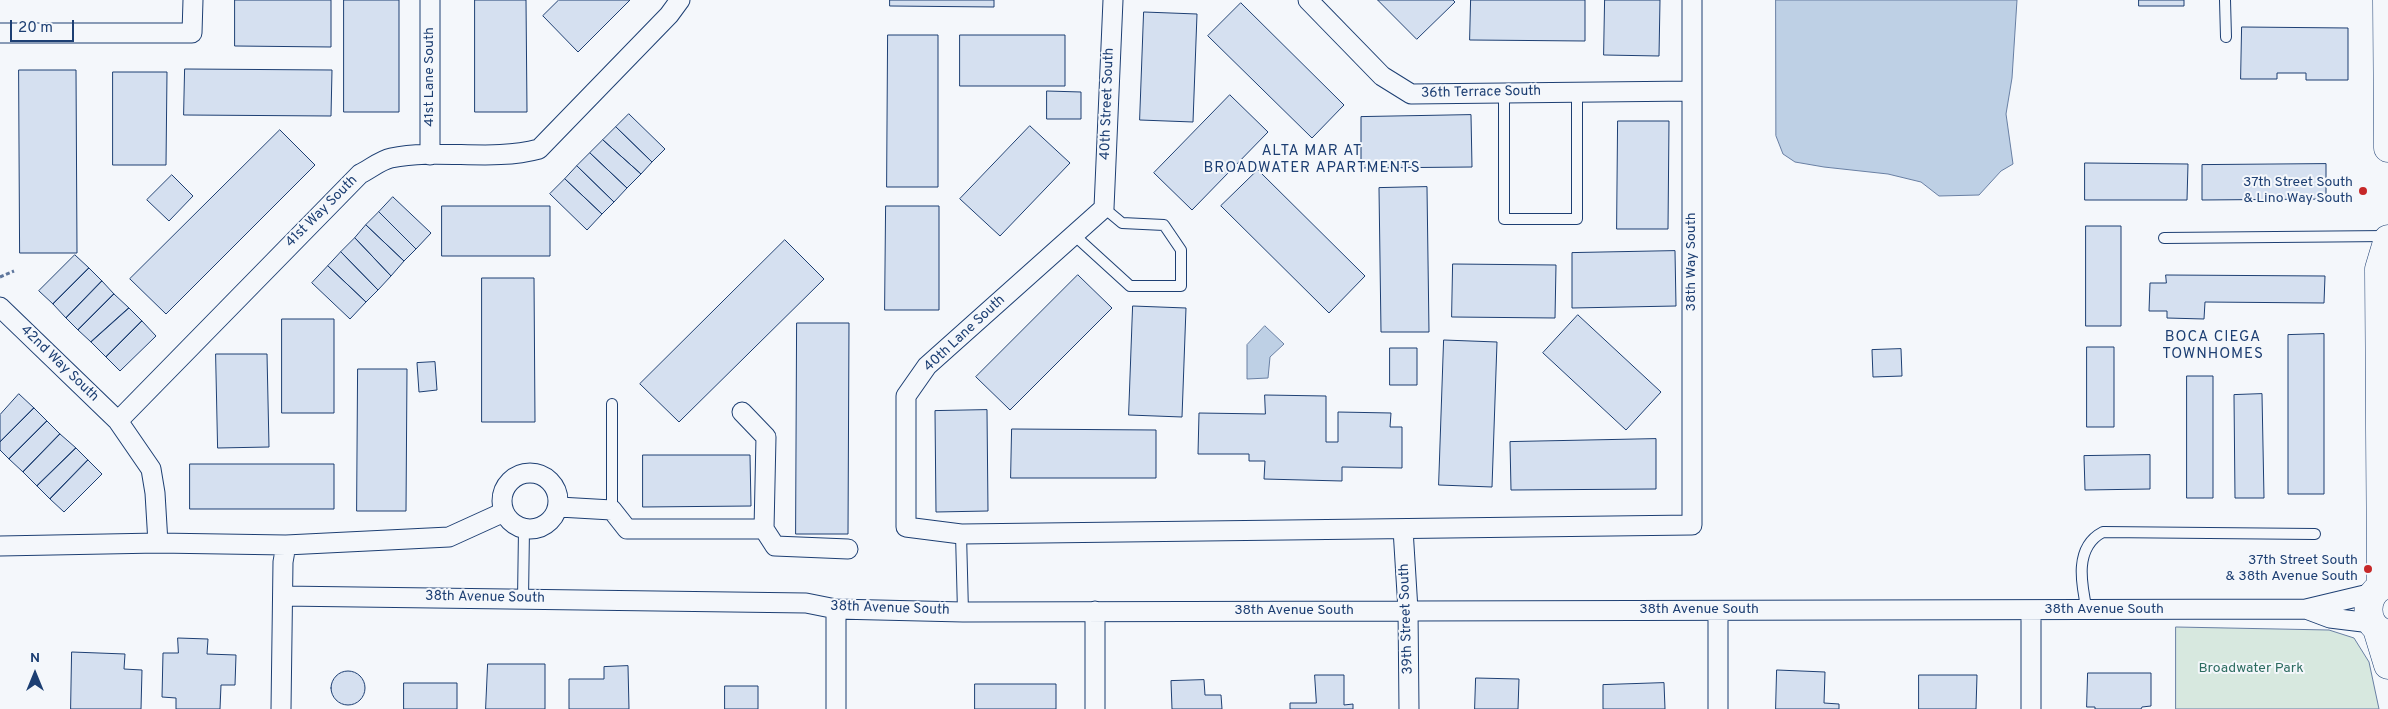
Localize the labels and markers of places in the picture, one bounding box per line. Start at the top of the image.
place label: 37th Street South & Lino Way South [2243,175,2353,208]
marker: 37th Street South & Lino Way South [2357,185,2369,197]
place label: 37th Street South & 38th Avenue South [2226,553,2358,586]
marker: 37th Street South & 38th Avenue South [2362,563,2374,575]

